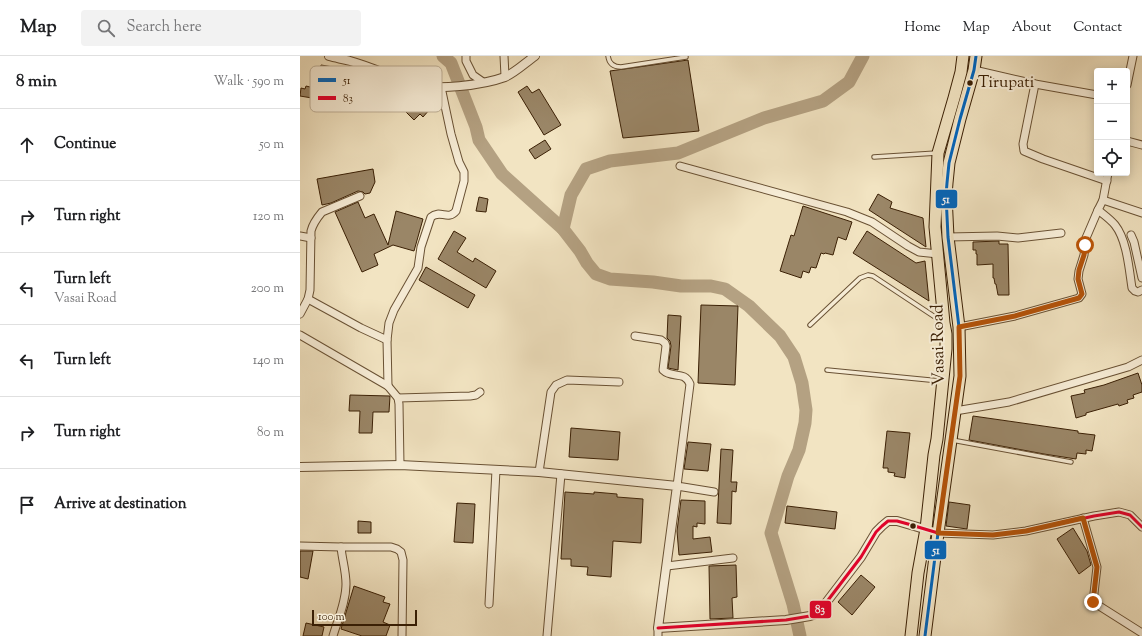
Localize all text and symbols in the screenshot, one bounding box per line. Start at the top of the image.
search box [81,10,361,46]
text: Map [20,14,57,41]
icon: search [95,17,117,39]
text: Search here [127,17,202,38]
text: Home [904,18,941,38]
text: Map [963,18,990,38]
text: About [1012,18,1051,38]
text: Contact [1073,18,1122,38]
legend [310,66,442,112]
map controls [1094,68,1130,176]
button: + [1094,68,1130,104]
text: 8 min [16,70,57,94]
place label: Tirupati [978,72,1035,95]
text: Walk · 590 m [214,73,284,91]
text: 51 [342,73,351,89]
marker: Tirupati [965,78,975,88]
text: 83 [343,91,353,107]
button: − [1094,104,1130,140]
icon: ahead [16,134,38,156]
text: Continue [54,134,116,155]
text: 50 m [259,136,284,154]
button: locate [1094,140,1130,176]
line badge: 51 [935,189,958,209]
text: 51 [941,192,950,208]
icon: right [16,206,38,228]
text: Turn right [54,206,120,227]
text: 120 m [253,208,284,226]
route start [1076,236,1094,254]
text: Turn left [54,269,111,290]
icon: left [16,278,38,300]
text: 200 m [251,280,284,298]
text: Vasai Road [54,290,117,308]
street label: Vasai Road [926,304,952,386]
icon: left [16,350,38,372]
text: Turn left [54,350,111,371]
text: 140 m [253,352,284,370]
icon: right [16,422,38,444]
text: Turn right [54,422,120,443]
text: 80 m [257,424,284,442]
icon: arrive [16,494,38,516]
text: Arrive at destination [54,494,187,515]
unlabelled marker [908,521,918,531]
line badge: 51 [924,540,947,560]
text: 51 [931,543,940,559]
route end [1084,593,1102,611]
line badge: 83 [809,600,832,619]
text: 83 [815,602,826,618]
scale bar [312,608,417,627]
text: 100 m [318,609,345,625]

